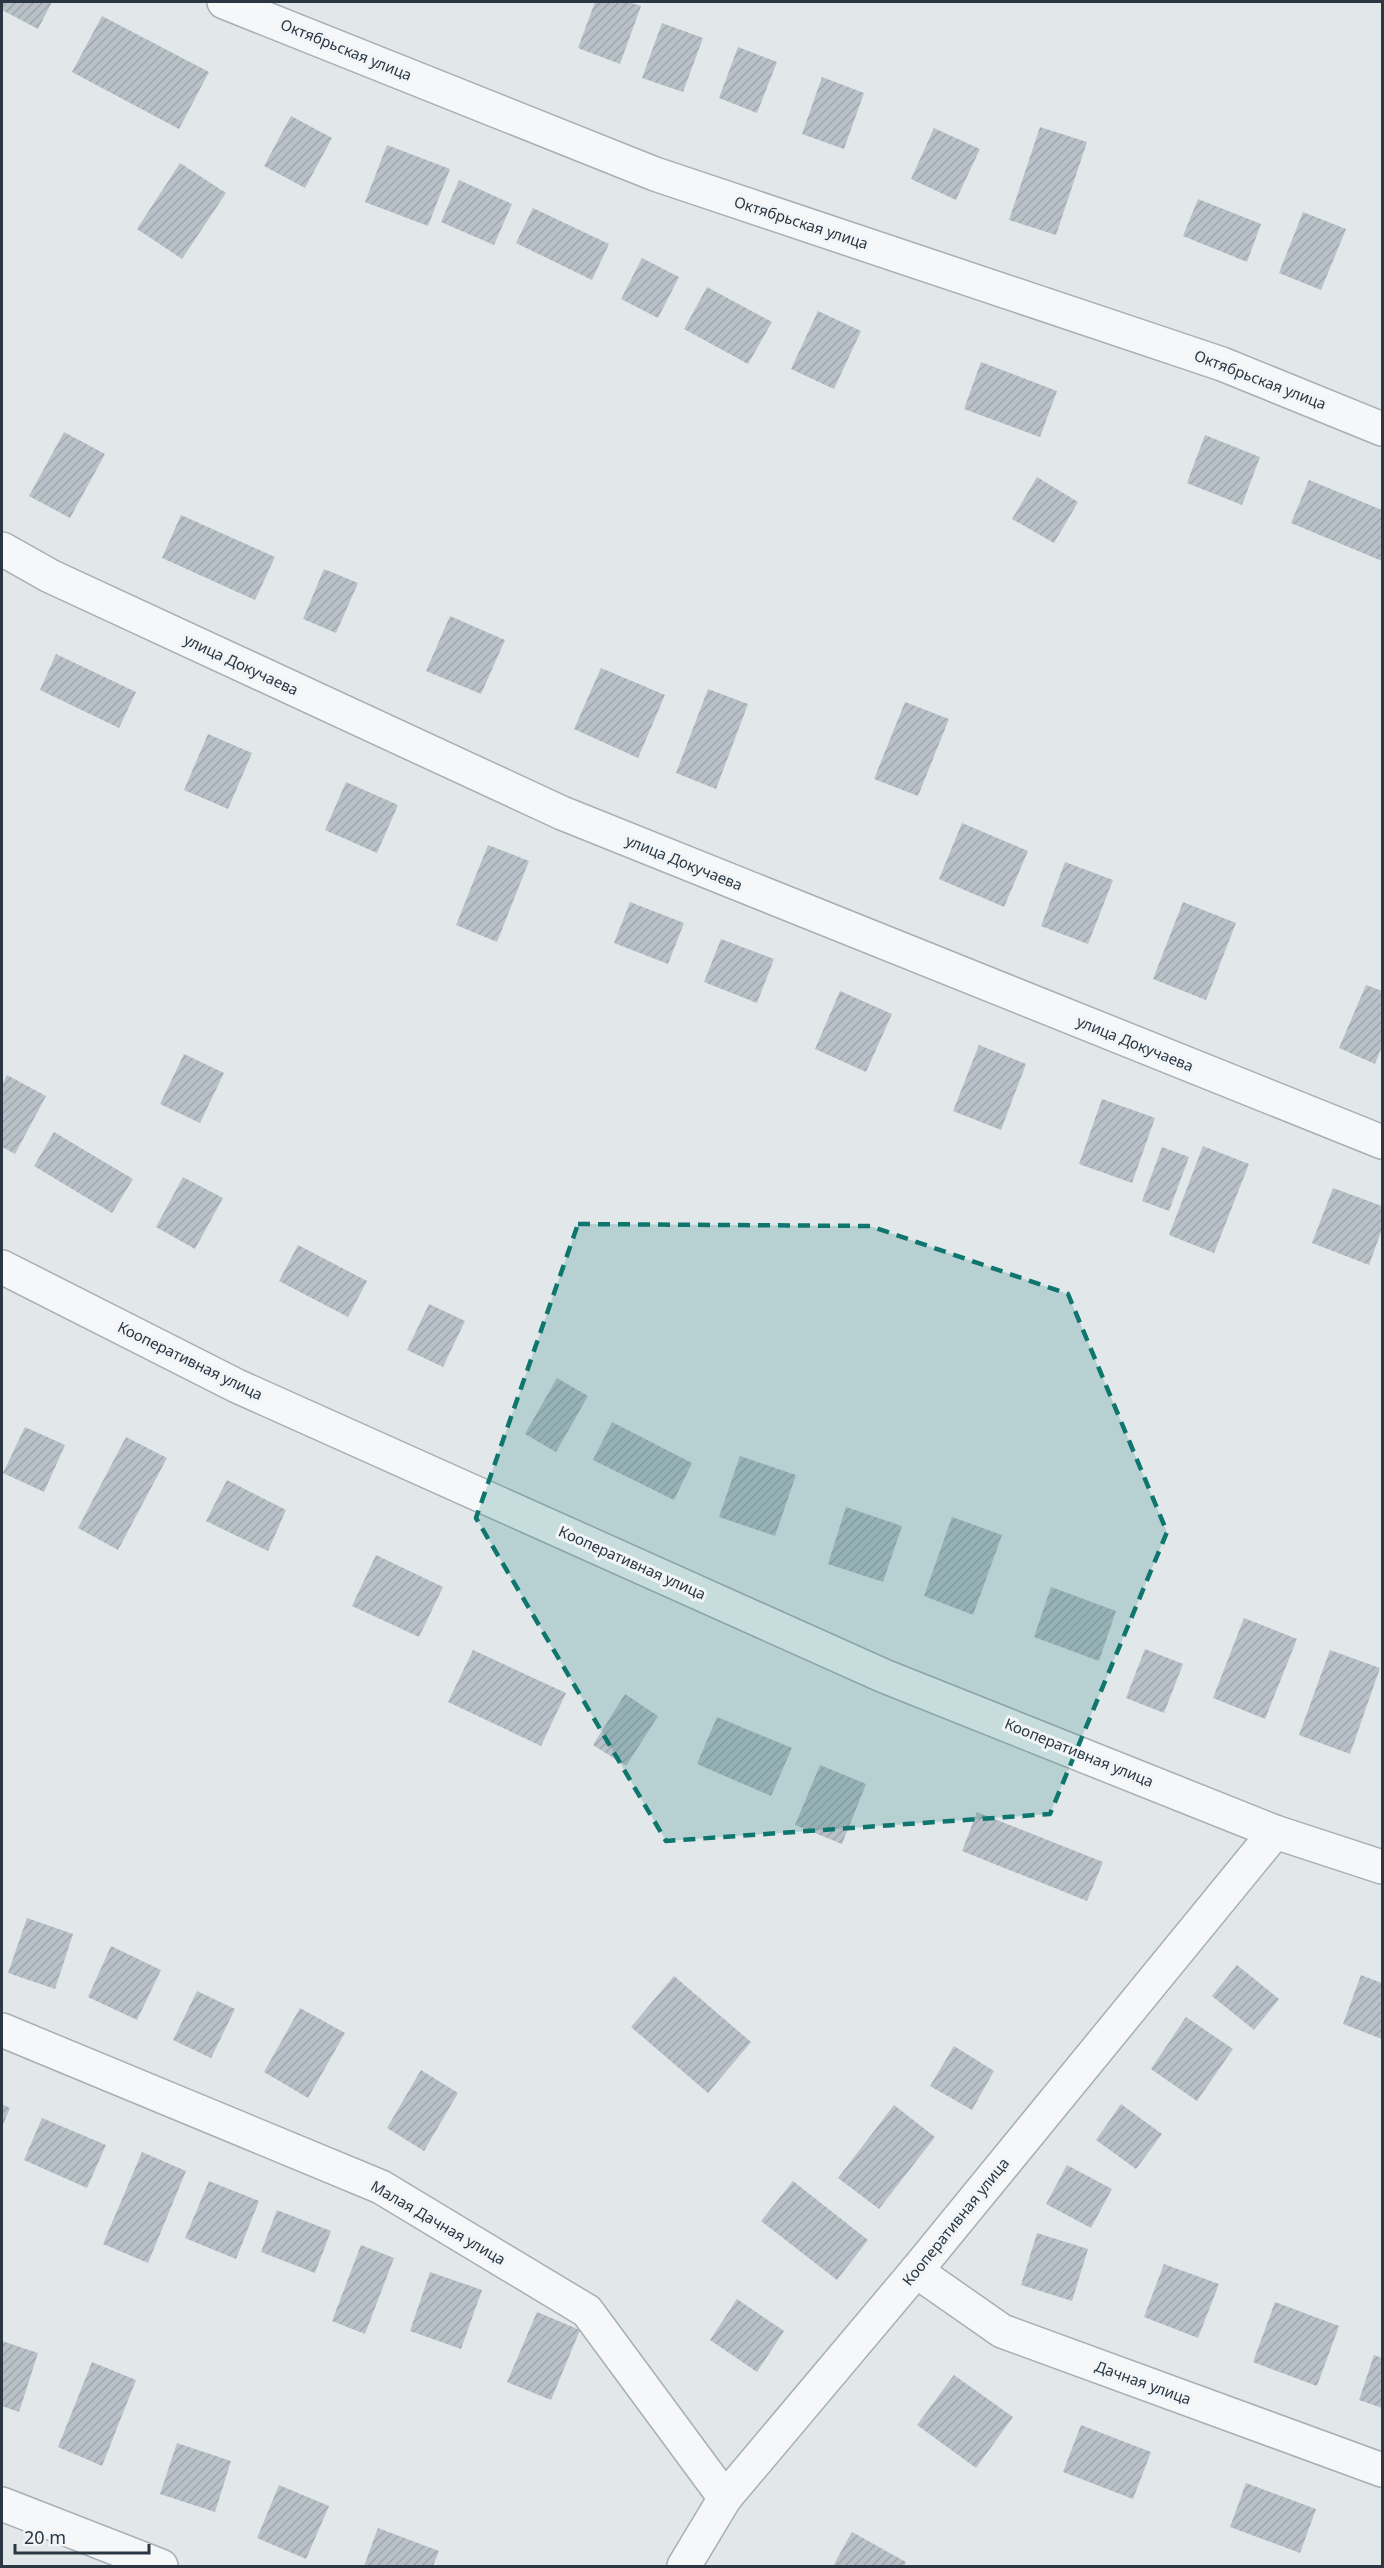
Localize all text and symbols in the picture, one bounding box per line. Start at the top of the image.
street label: Октябрьская улица [278,14,415,85]
street label: Октябрьская улица [732,191,871,253]
street label: Октябрьская улица [1192,345,1329,413]
street label: улица Докучаева [181,629,302,699]
street label: улица Докучаева [623,830,746,895]
street label: улица Докучаева [1074,1011,1197,1076]
street label: Кооперативная улица [115,1316,266,1404]
street label: Кооперативная улица [556,1521,709,1604]
street label: Кооперативная улица [1002,1713,1157,1791]
street label: Кооперативная улица [897,2153,1013,2289]
street label: Малая Дачная улица [368,2175,509,2269]
street label: Дачная улица [1093,2355,1194,2409]
scale bar [15,2517,148,2555]
text: 20 m [24,2525,66,2549]

